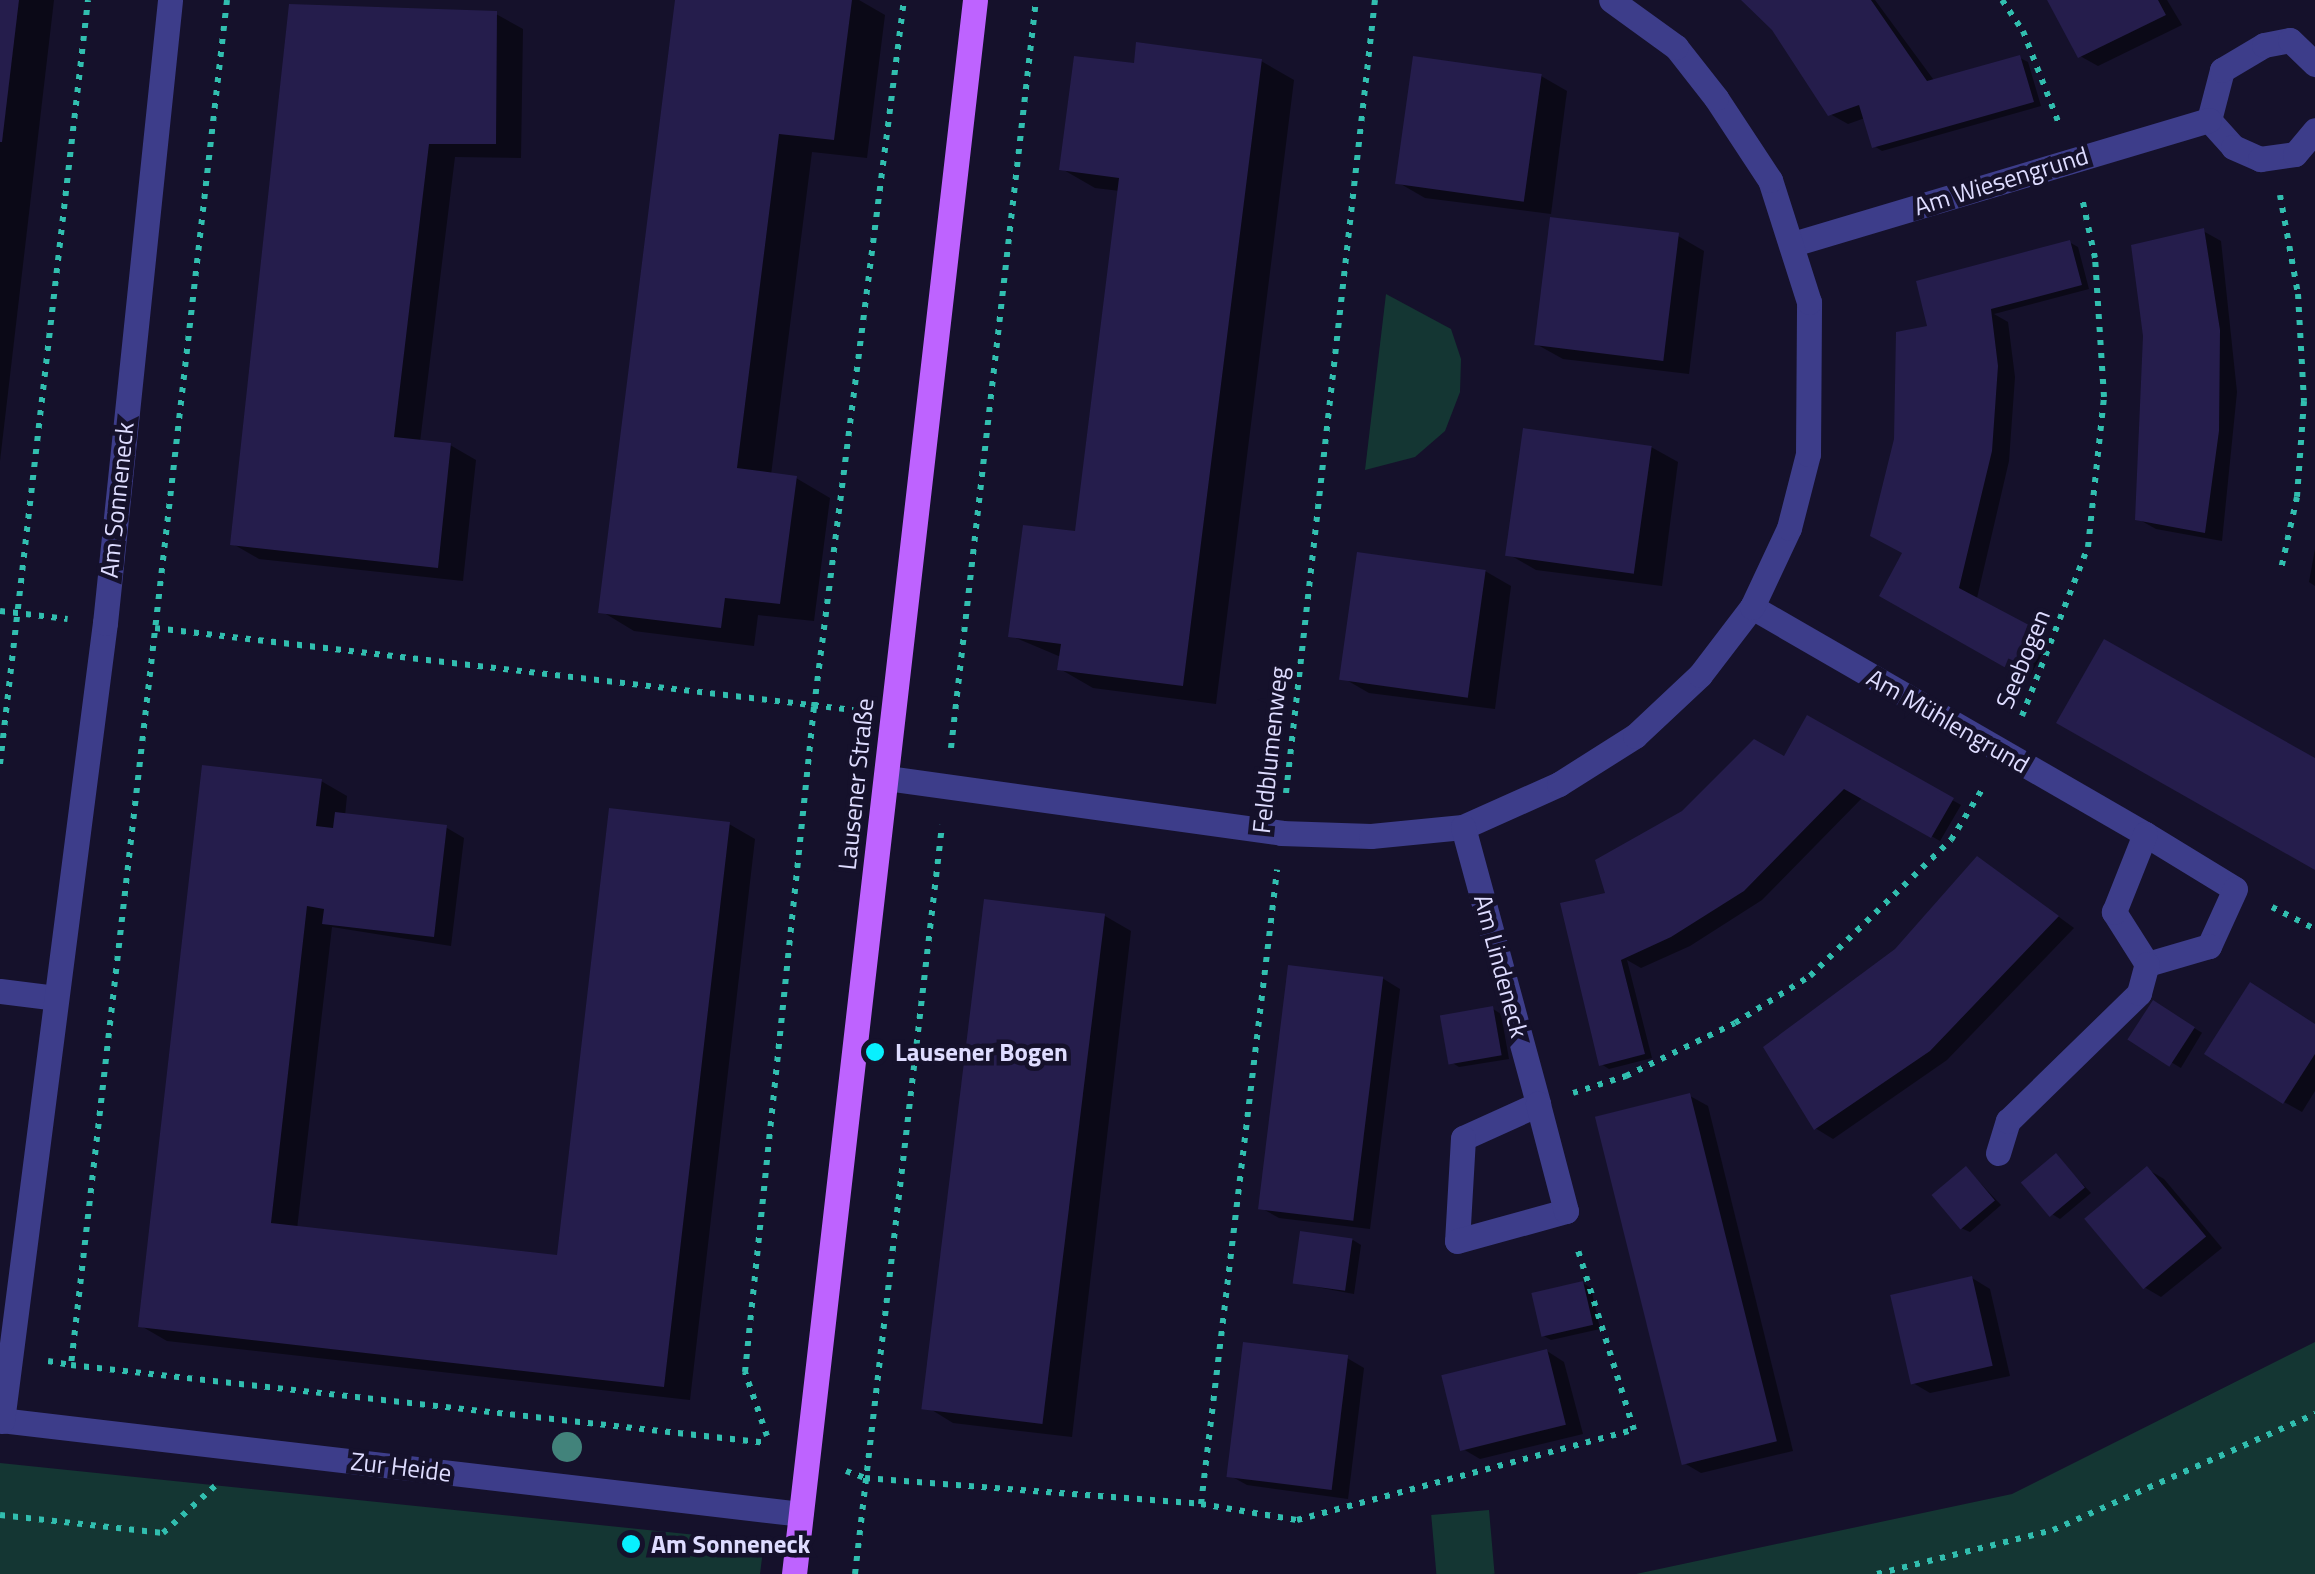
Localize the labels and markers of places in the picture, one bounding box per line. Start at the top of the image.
place label: Lausener Bogen [895,1037,1068,1067]
marker: Lausener Bogen [864,1041,886,1063]
place label: Am Sonneneck [651,1529,810,1559]
marker: Am Sonneneck [620,1533,642,1555]

